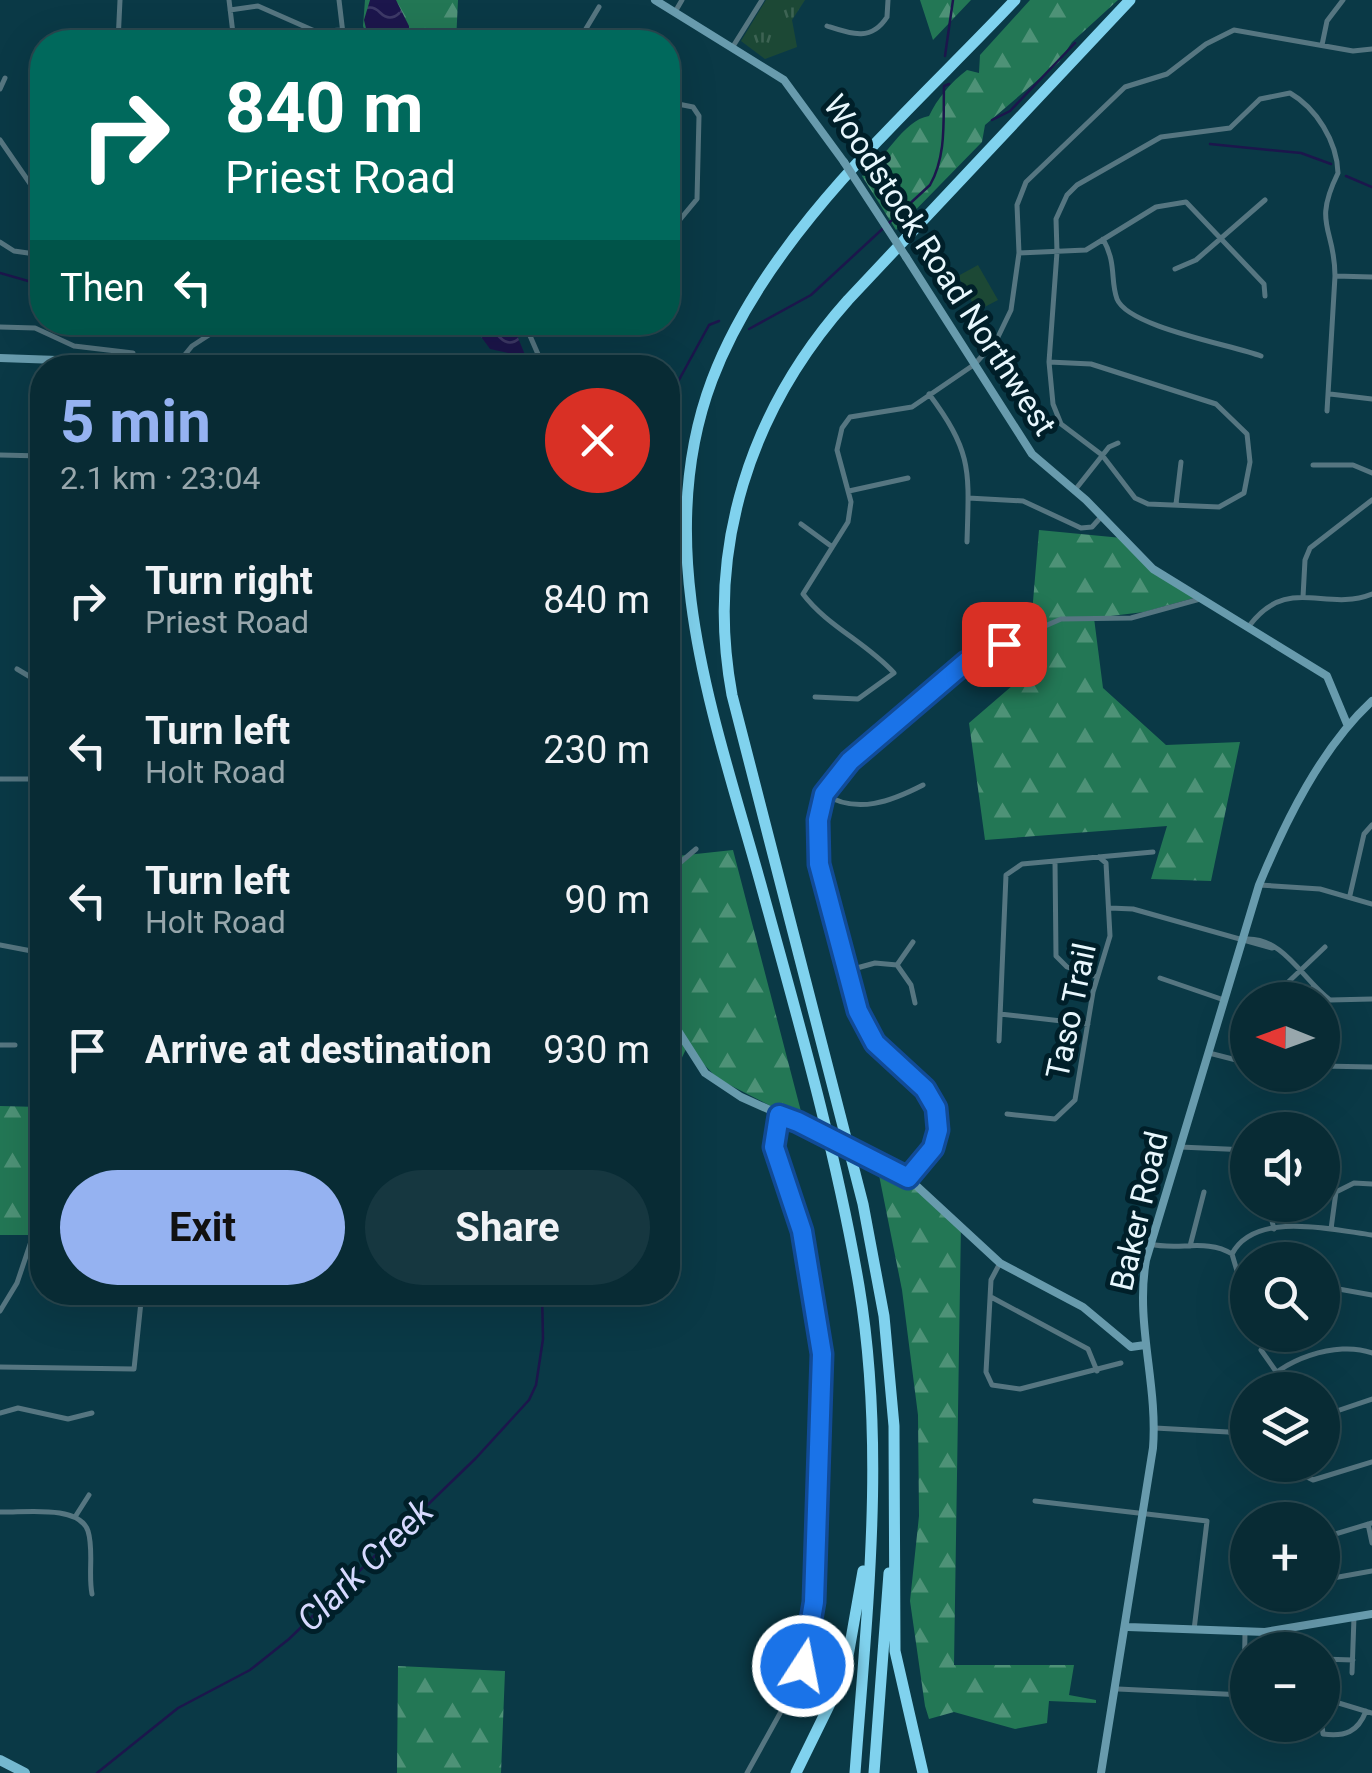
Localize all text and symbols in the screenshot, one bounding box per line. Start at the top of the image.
text: 840 m [225,67,424,149]
icon: right [60,70,190,200]
street label: Woodstock Road Northwest [816,88,1064,442]
text: Priest Road [225,151,456,204]
icon: left [165,260,220,315]
text: Then [60,266,145,310]
text: 5 min [60,386,211,457]
button: close [545,388,650,493]
text: 2.1 km · 23:04 [60,459,261,497]
text: Turn right [145,559,313,603]
icon: right [60,573,115,628]
text: 840 m [543,578,650,622]
pin [962,602,1047,687]
text: Priest Road [145,603,309,641]
icon: arrive [977,617,1032,672]
text: Turn left [145,709,290,753]
icon: left [60,723,115,778]
text: 230 m [543,728,650,772]
text: Holt Road [145,753,286,791]
text: Turn left [145,859,290,903]
icon: left [60,873,115,928]
text: 90 m [565,878,650,922]
text: Holt Road [145,903,286,941]
street label: Taso Trail [1038,940,1104,1082]
north arrow [1230,982,1340,1092]
map controls [1230,982,1340,1742]
icon: arrive [60,1023,115,1078]
text: Arrive at destination [145,1028,492,1072]
text: 930 m [543,1028,650,1072]
button: sound [1230,1112,1340,1222]
street label: Baker Road [1102,1128,1176,1294]
button: Exit [60,1170,345,1285]
button: Share [365,1170,650,1285]
button: search [1230,1242,1340,1352]
button: layers [1230,1372,1340,1482]
water label: Clark Creek [289,1490,442,1640]
button: + [1230,1502,1340,1612]
position arrow [751,1614,855,1718]
button: − [1230,1632,1340,1742]

